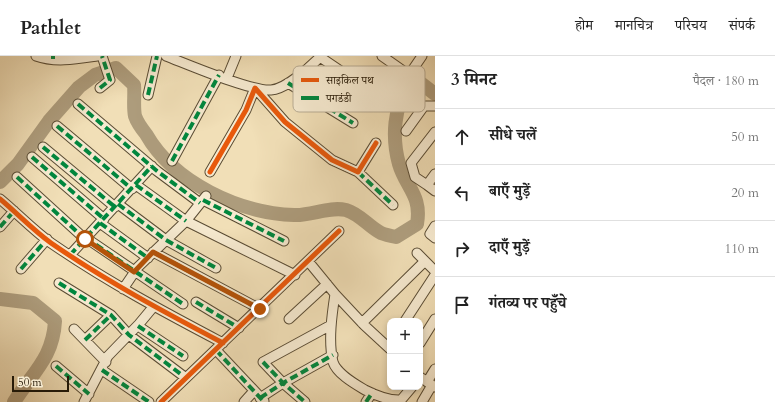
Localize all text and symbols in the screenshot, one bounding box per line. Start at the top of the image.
text: Pathlet [20,15,81,41]
text: होम [575,16,593,35]
text: मानचित्र [615,16,653,35]
text: परिचय [675,16,707,35]
text: संपर्क [729,16,755,35]
legend [293,66,425,112]
text: 3 मिनट [451,68,497,91]
text: पैदल · 180 m [693,72,759,90]
text: साइकिल पथ [325,73,374,88]
text: पगडंडी [325,91,353,106]
text: सीधे चलें [489,125,537,145]
icon: ahead [451,126,473,148]
text: 50 m [731,128,759,146]
text: बाएँ मुड़ें [489,181,530,201]
icon: left [451,182,473,204]
text: 20 m [731,184,759,202]
route start [76,230,94,248]
text: दाएँ मुड़ें [489,237,530,257]
icon: right [451,238,473,260]
text: 110 m [725,240,759,258]
text: गंतव्य पर पहुँचे [489,293,566,313]
icon: arrive [451,294,473,316]
route end [251,300,269,318]
map controls [387,318,423,390]
button: + [387,318,423,354]
button: − [387,354,423,390]
scale bar [12,374,69,393]
text: 50 m [18,375,42,390]

